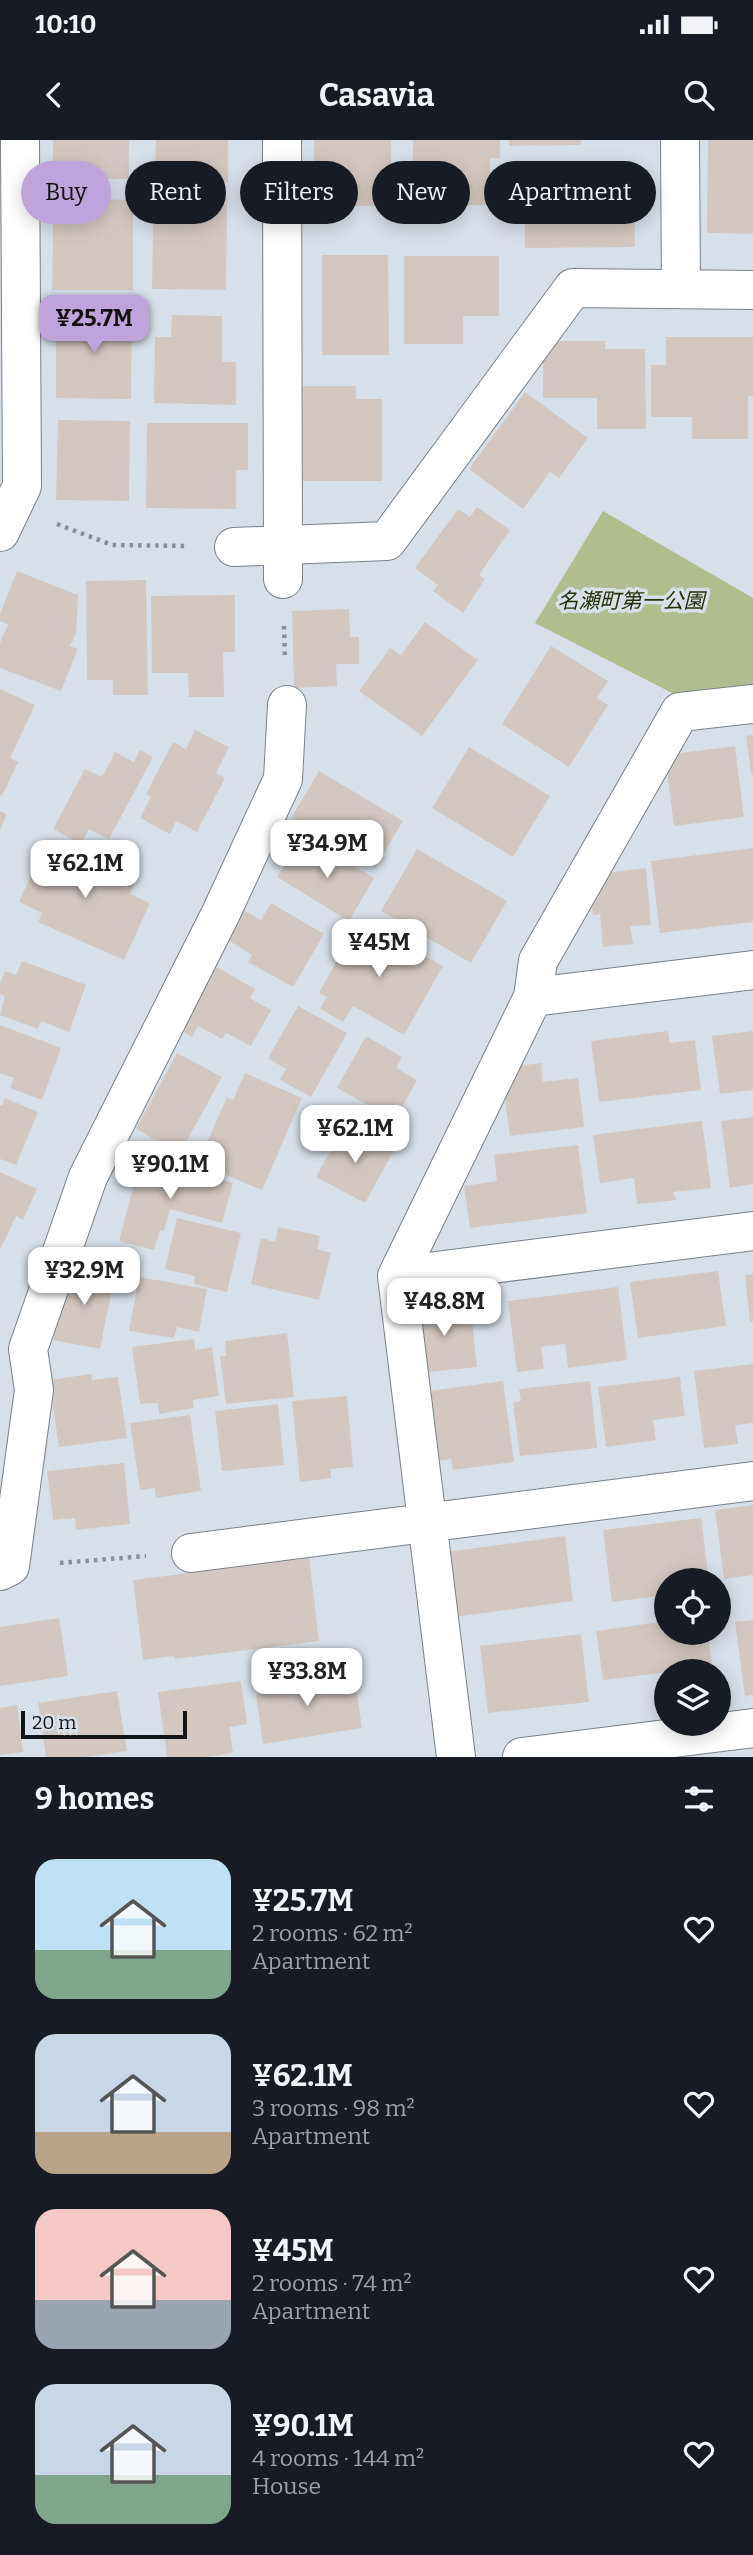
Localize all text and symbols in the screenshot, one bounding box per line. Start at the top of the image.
text: 10:10 [35,9,97,40]
icon: back [35,76,73,114]
text: Casavia [319,76,434,114]
icon: search [680,76,718,114]
chip: Buy [21,161,111,224]
chip: Rent [125,161,226,224]
chip: Filters [240,161,358,224]
chip: New [372,161,470,224]
chip: Apartment [484,161,656,224]
pin: ¥25.7M [37,296,151,355]
text: ¥25.7M [55,304,133,332]
park label: 名瀬町第一公園 [558,588,707,614]
pin: ¥34.9M [270,820,384,880]
text: ¥34.9M [286,829,368,857]
pin: ¥62.1M [28,840,142,900]
text: ¥62.1M [46,849,124,877]
pin: ¥45M [338,920,420,979]
text: ¥45M [348,928,410,956]
pin: ¥62.1M [298,1105,412,1165]
text: ¥62.1M [316,1114,394,1142]
pin: ¥90.1M [113,1142,227,1201]
text: ¥90.1M [131,1150,209,1178]
pin: ¥32.9M [27,1248,141,1307]
text: ¥32.9M [44,1256,124,1284]
pin: ¥48.8M [387,1278,501,1338]
text: ¥48.8M [403,1287,485,1315]
map controls [654,1568,731,1736]
button: locate [654,1568,731,1645]
pin: ¥33.8M [250,1648,364,1708]
text: ¥33.8M [267,1657,347,1685]
button: layers [654,1659,731,1736]
scale bar [21,1708,187,1740]
text: 20 m [32,1711,76,1734]
icon: filters [680,1780,718,1818]
text: 9 homes [35,1781,154,1817]
text: ¥25.7M [252,1883,353,1919]
icon: home [91,1887,175,1971]
icon: heart [680,1910,718,1948]
text: 2 rooms · 62 m² [252,1919,413,1947]
text: Apartment [252,1947,370,1975]
text: ¥62.1M [252,2058,353,2094]
icon: home [91,2062,175,2146]
icon: heart [680,2085,718,2123]
text: 3 rooms · 98 m² [252,2094,415,2122]
text: Apartment [252,2122,370,2150]
text: ¥45M [252,2233,334,2269]
icon: home [91,2237,175,2321]
icon: heart [680,2260,718,2298]
text: 2 rooms · 74 m² [252,2269,412,2297]
text: Apartment [252,2297,370,2325]
text: ¥90.1M [252,2408,354,2444]
icon: home [91,2412,175,2496]
icon: heart [680,2435,718,2473]
text: 4 rooms · 144 m² [252,2444,424,2472]
text: House [252,2472,321,2500]

